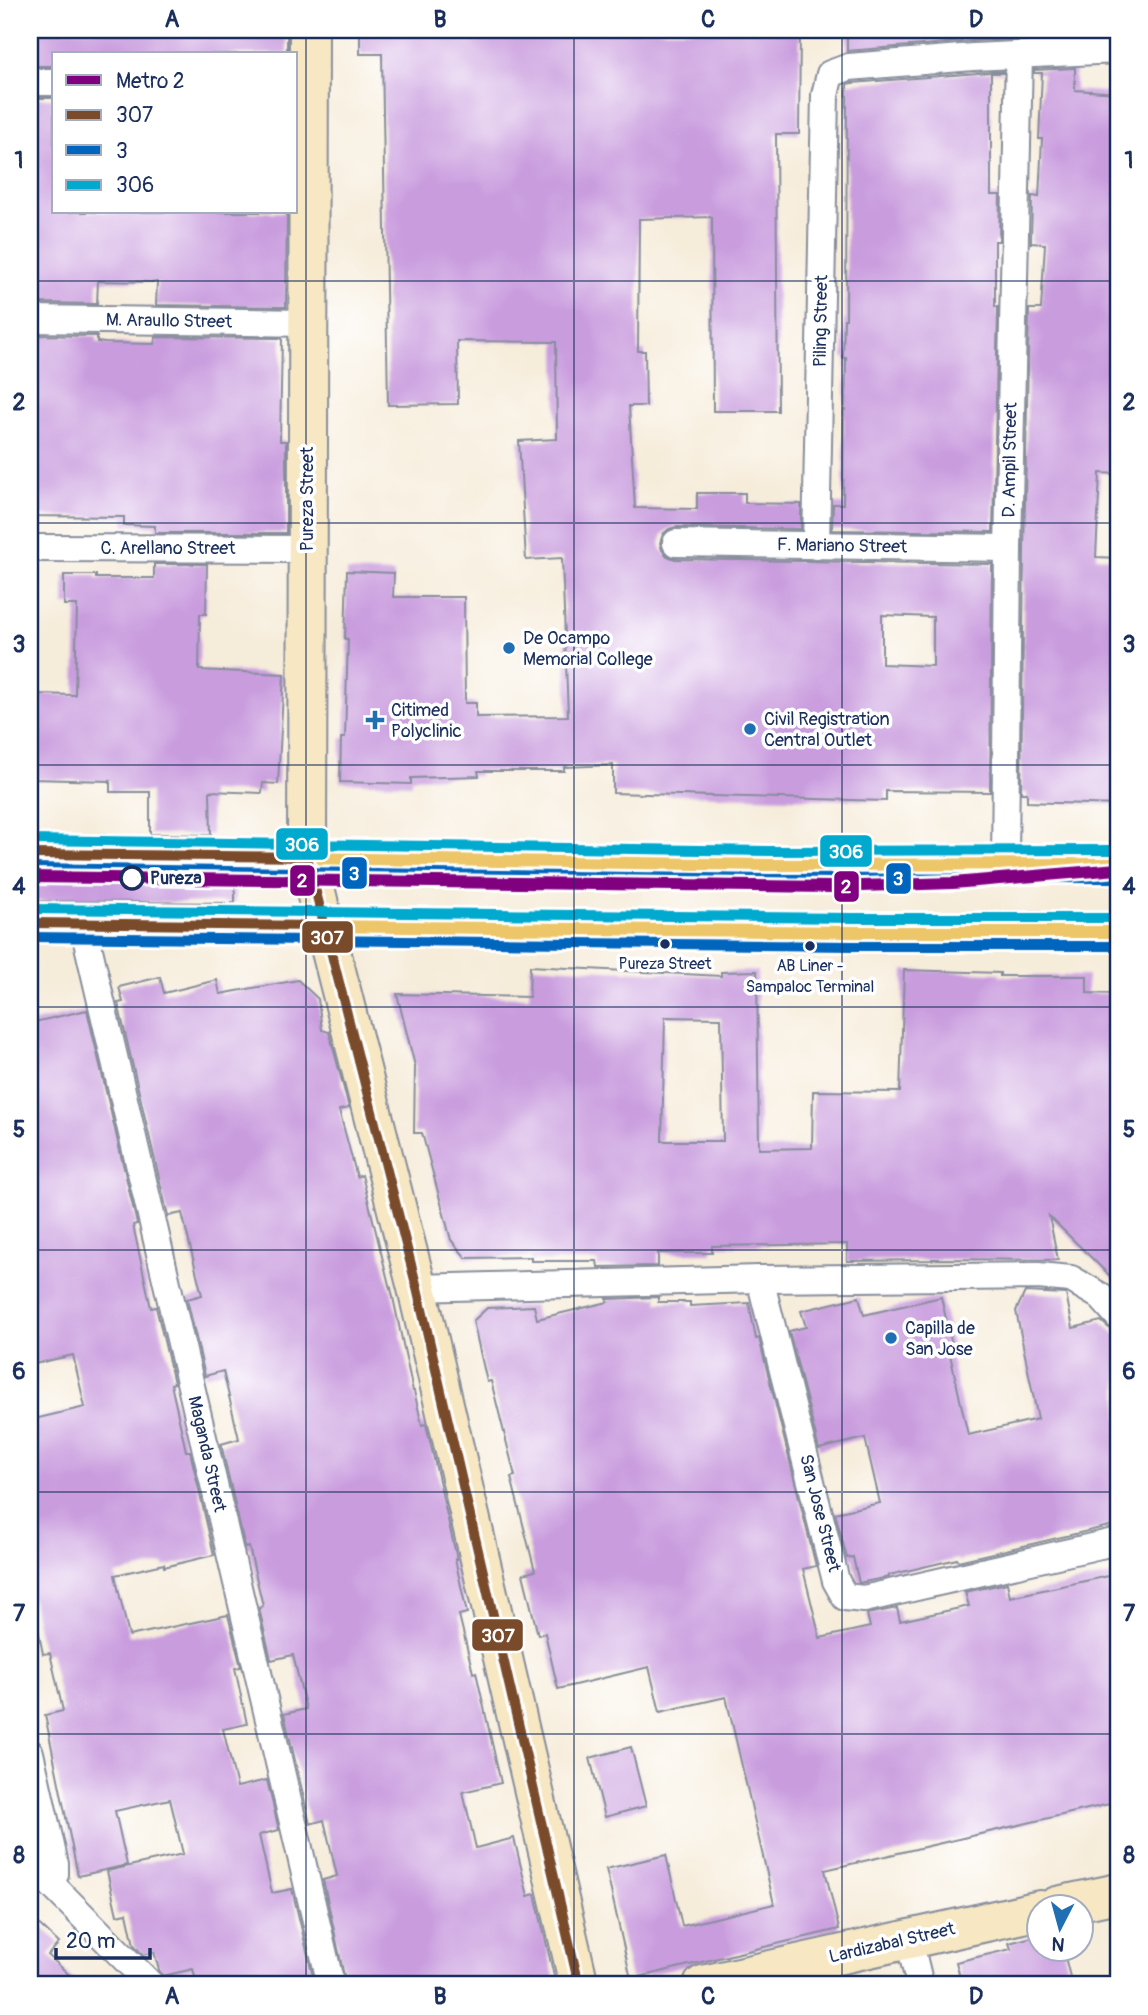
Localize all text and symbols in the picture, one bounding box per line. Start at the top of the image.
text: A [165,5,180,34]
text: B [433,5,447,34]
text: C [701,5,715,34]
text: D [969,5,983,34]
legend [52,52,298,214]
text: Metro 2 [116,68,185,95]
text: 307 [116,102,153,129]
text: 3 [116,138,128,165]
text: 1 [15,146,24,175]
text: 1 [1125,146,1134,175]
text: 306 [116,172,154,199]
street label: Piling Street [809,274,833,367]
street label: M. Araullo Street [106,308,233,334]
text: 2 [13,388,26,417]
text: 2 [1123,388,1136,417]
street label: D. Ampil Street [997,401,1023,518]
street label: Pureza Street [296,446,319,551]
street label: F. Mariano Street [777,533,908,559]
street label: C. Arellano Street [101,537,236,560]
place label: De Ocampo Memorial College [523,627,653,671]
text: 3 [13,630,25,659]
text: 3 [1123,630,1135,659]
marker: De Ocampo Memorial College [501,640,517,656]
place label: Citimed Polyclinic [391,699,462,743]
place label: Civil Registration Central Outlet [764,708,890,752]
marker: Citimed Polyclinic [365,710,385,730]
marker: Civil Registration Central Outlet [742,721,758,737]
line badge: 306 [275,827,329,861]
text: 306 [285,833,319,857]
line badge: 306 [819,834,873,868]
text: 306 [829,840,863,864]
line badge: 3 [341,856,368,890]
text: 3 [349,862,359,886]
line badge: 3 [885,862,912,895]
line badge: 2 [289,864,316,897]
marker: Pureza [120,866,144,890]
place label: Pureza [150,867,202,890]
text: 3 [893,867,903,891]
text: 2 [297,869,308,893]
line badge: 2 [833,870,860,903]
text: 4 [12,872,26,901]
text: 4 [1122,872,1136,901]
text: 2 [841,875,852,899]
line badge: 307 [301,920,354,954]
text: 307 [310,926,345,950]
marker: Pureza Street [658,937,672,951]
marker: AB Liner - Sampaloc Terminal [803,939,817,953]
place label: Pureza Street [619,954,712,974]
place label: AB Liner - Sampaloc Terminal [746,956,874,997]
text: 5 [13,1115,25,1144]
text: 5 [1123,1115,1135,1144]
place label: Capilla de San Jose [905,1317,975,1361]
marker: Capilla de San Jose [883,1330,899,1346]
text: 6 [12,1357,26,1386]
text: 6 [1122,1357,1136,1386]
street label: Maganda Street [182,1394,232,1515]
street label: San Jose Street [794,1452,846,1575]
text: 7 [13,1599,26,1628]
text: 7 [1123,1599,1136,1628]
line badge: 307 [471,1618,524,1652]
text: 307 [481,1624,516,1648]
text: 8 [13,1841,25,1870]
text: 8 [1123,1841,1135,1870]
north arrow [1026,1892,1096,1962]
scale bar [56,1917,150,1961]
street label: Lardizabal Street [827,1917,958,1969]
text: 20 m [66,1928,115,1955]
text: N [1051,1931,1066,1957]
text: A [165,1982,180,2011]
text: B [433,1982,447,2011]
text: C [701,1982,715,2011]
text: D [969,1982,983,2011]

